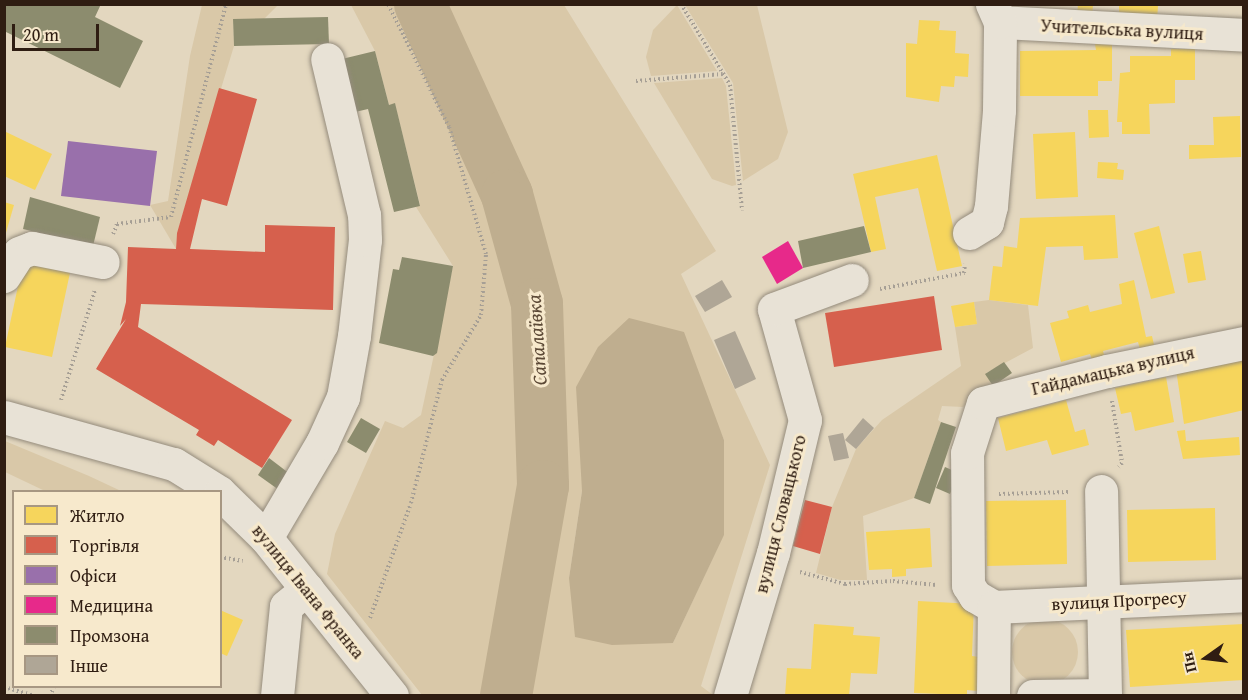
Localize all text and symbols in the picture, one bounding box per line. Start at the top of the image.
scale bar [15,12,102,50]
street label: Учительська вулиця [1040,15,1204,45]
text: 20 m [23,21,59,48]
water label: Сапалаївка [521,294,551,386]
street label: Гайдамацька вулиця [1030,342,1196,400]
street label: вулиця Словацького [751,433,811,595]
legend [12,490,222,688]
text: Житло [70,502,124,529]
street label: вулиця Івана Франка [247,521,369,663]
text: Торгівля [70,532,139,559]
text: Офіси [70,562,117,589]
street label: вулиця Прогресу [1051,587,1187,615]
text: Медицина [70,592,153,619]
text: Промзона [70,622,149,649]
north arrow [1176,628,1236,688]
text: Пн [1174,649,1203,675]
text: Інше [70,652,108,679]

